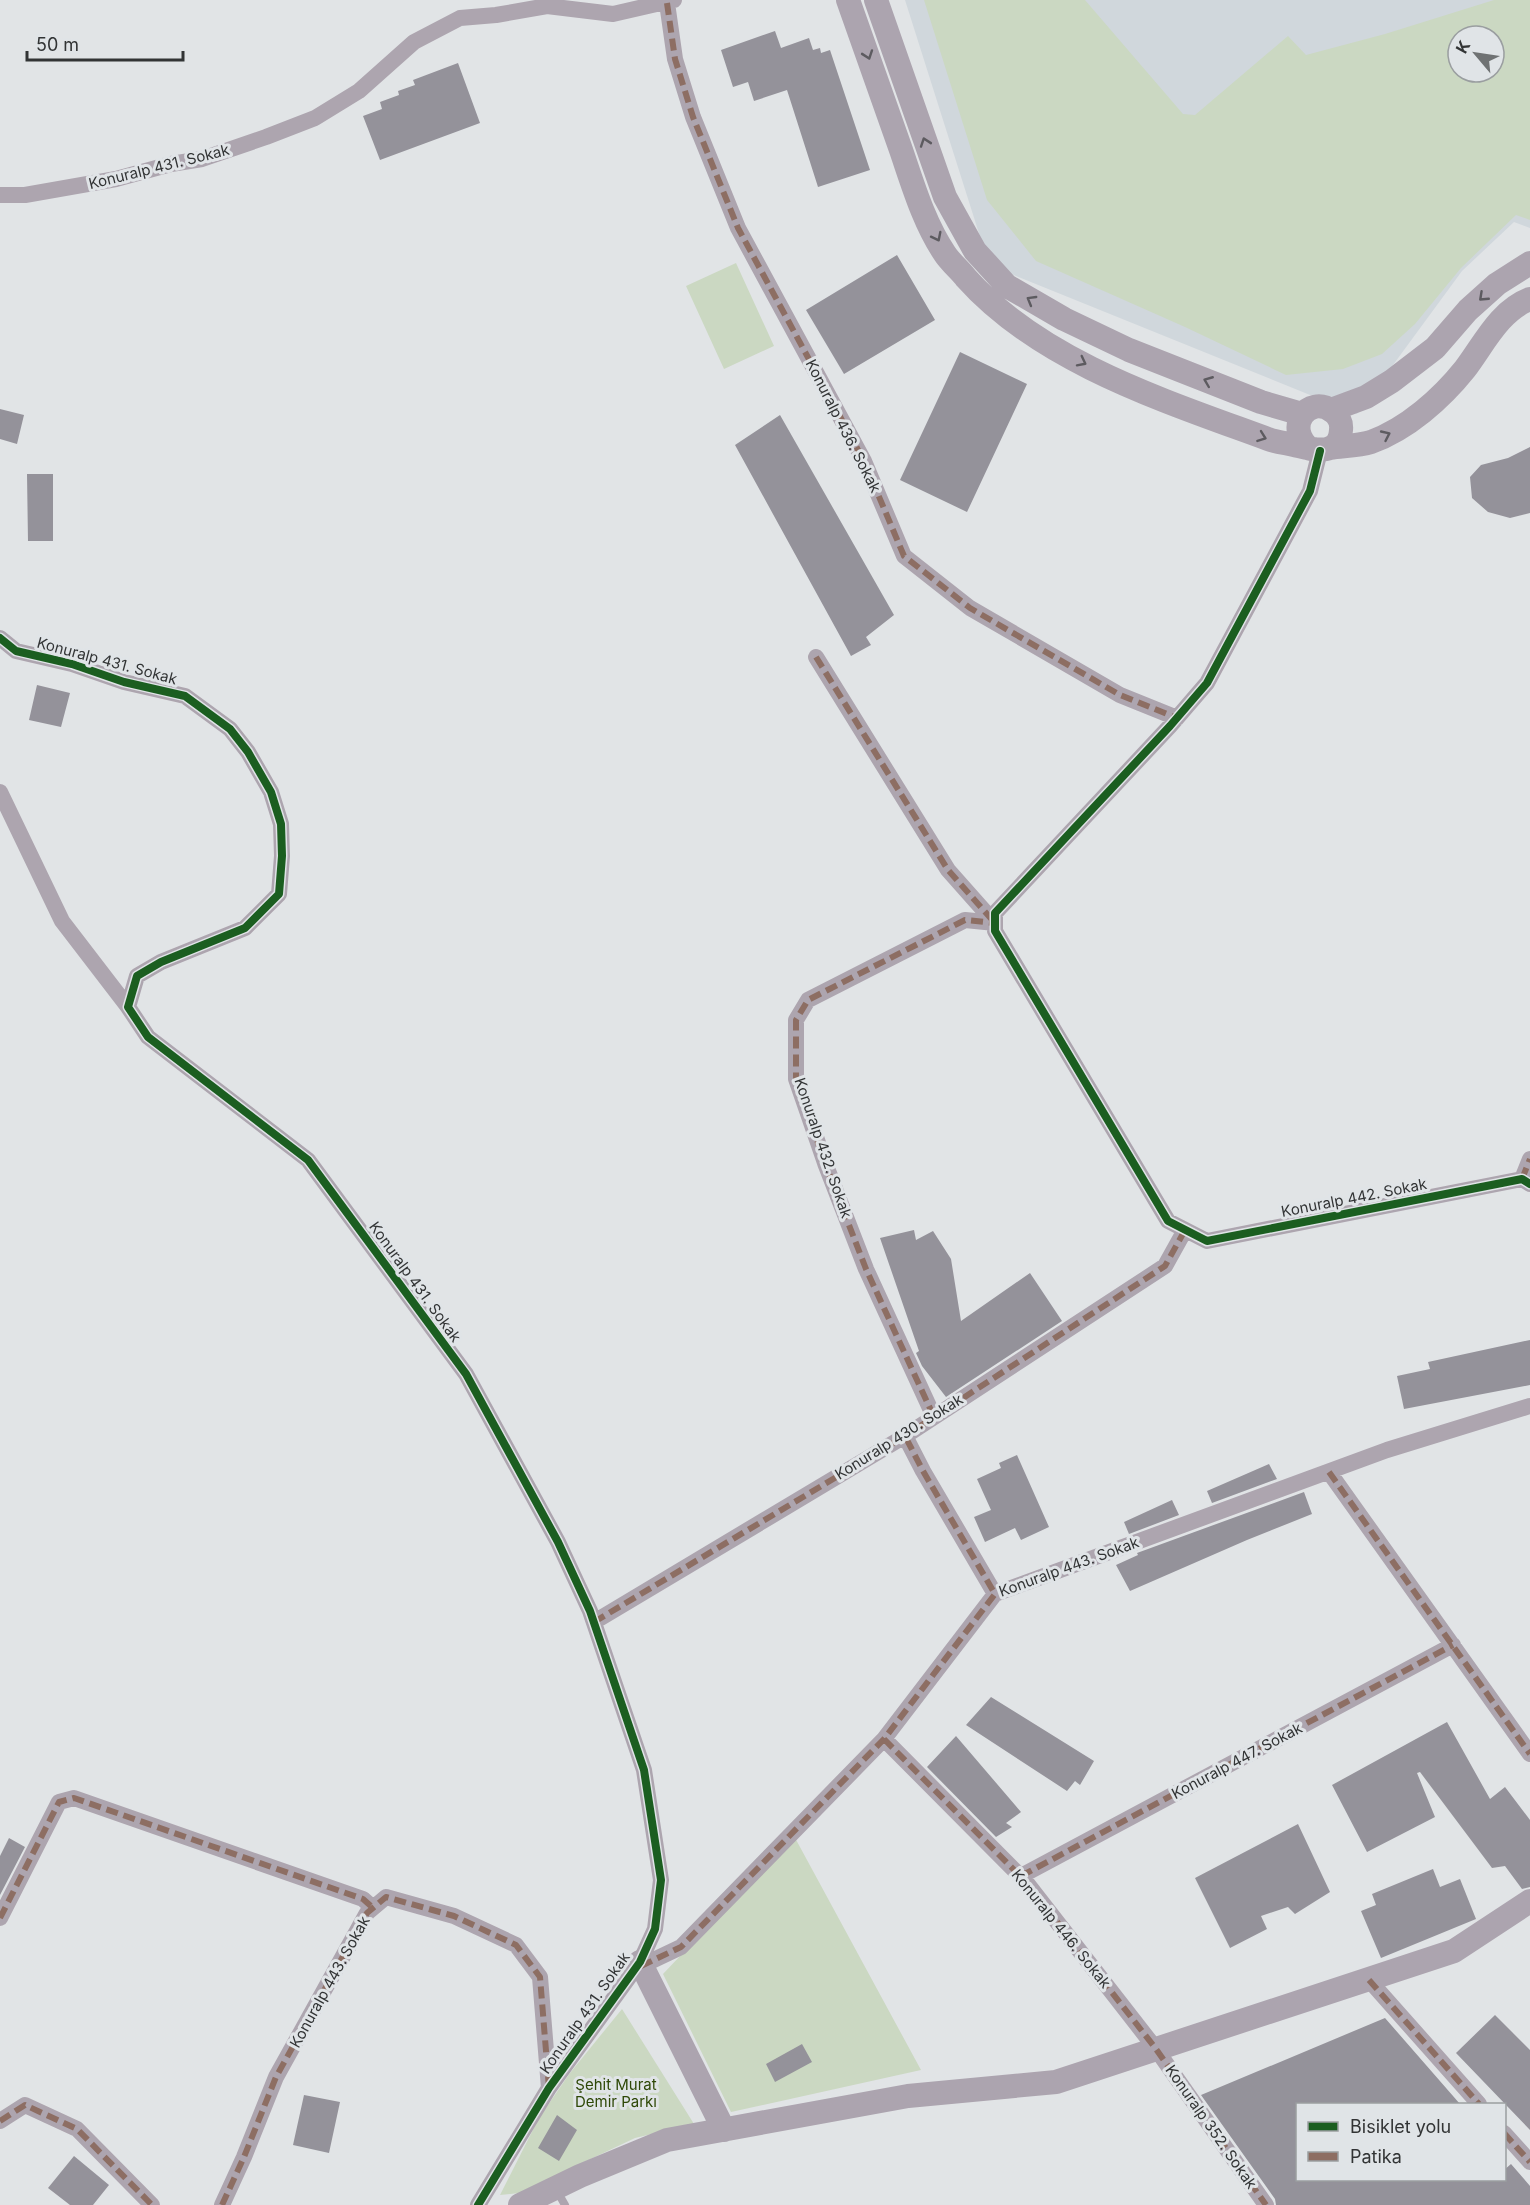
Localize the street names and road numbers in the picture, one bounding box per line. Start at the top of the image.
street label: Konuralp 431. Sokak [87,140,232,193]
street label: Konuralp 436. Sokak [802,356,886,496]
street label: Konuralp 431. Sokak [35,633,180,689]
street label: Konuralp 432. Sokak [790,1075,857,1221]
street label: Konuralp 442. Sokak [1280,1174,1429,1221]
street label: Konuralp 431. Sokak [365,1218,466,1346]
street label: Konuralp 430. Sokak [831,1389,967,1484]
street label: Konuralp 443. Sokak [996,1532,1142,1601]
street label: Konuralp 447. Sokak [1168,1718,1306,1803]
street label: Konuralp 446. Sokak [1008,1865,1116,1993]
street label: Konuralp 443. Sokak [285,1912,374,2051]
street label: Konuralp 431. Sokak [535,1947,634,2077]
street label: Konuralp 352. Sokak [1161,2061,1262,2193]

